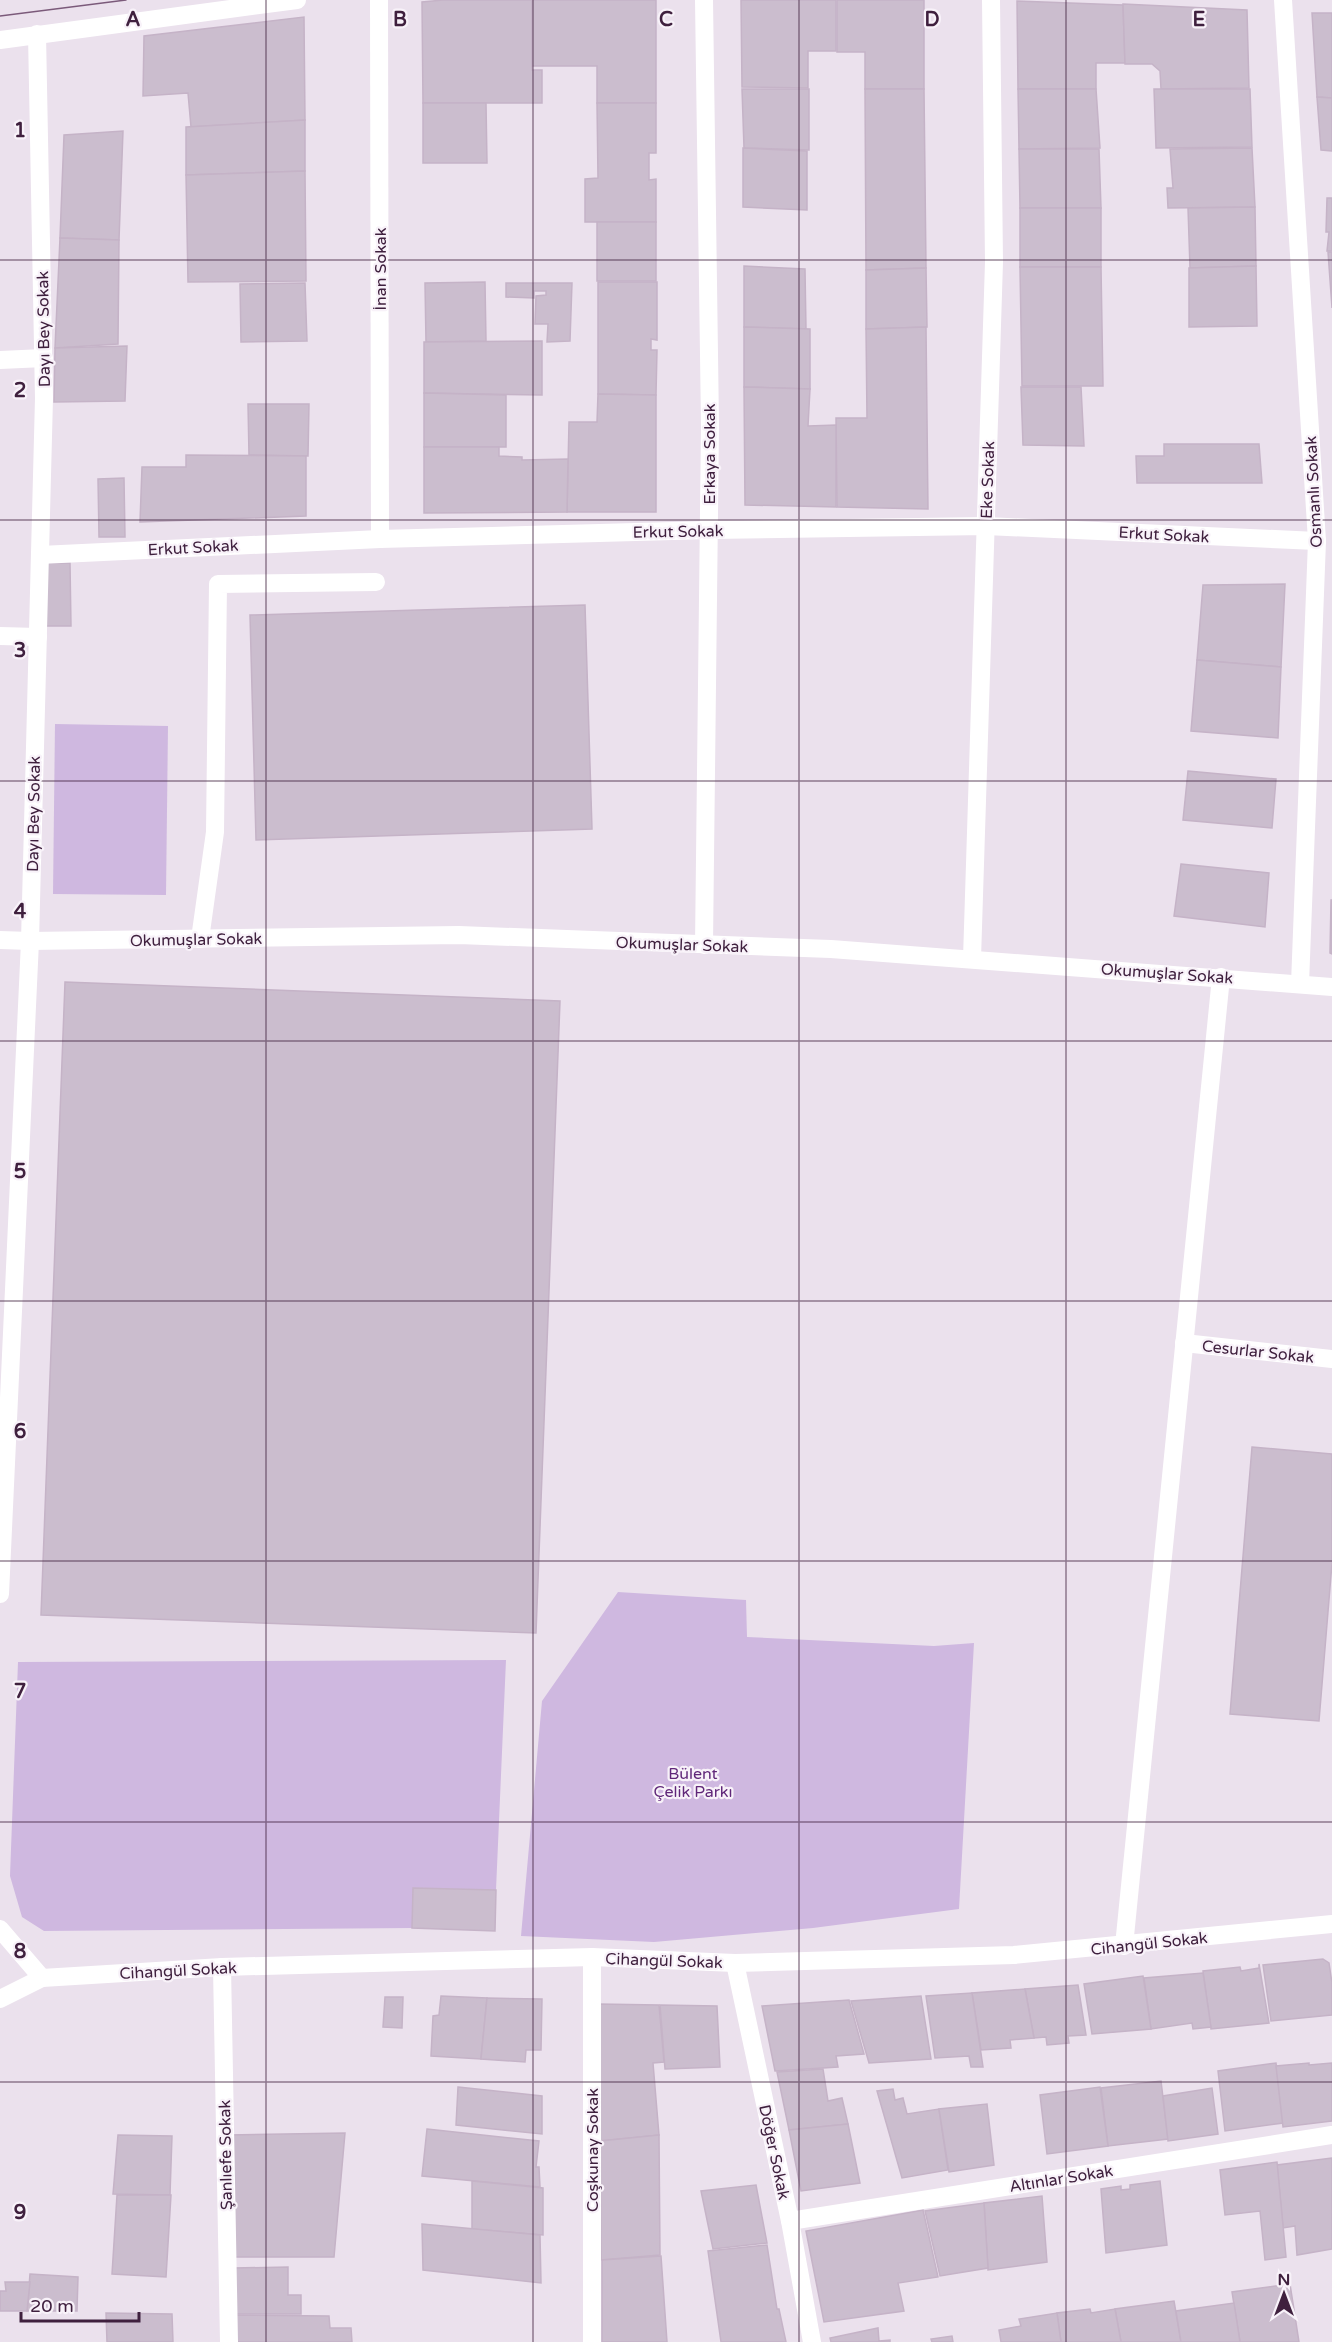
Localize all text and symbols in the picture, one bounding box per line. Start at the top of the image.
text: A [126,8,141,32]
text: B [393,8,407,32]
text: C [659,8,673,32]
text: D [924,8,940,32]
text: E [1193,8,1206,32]
text: 1 [14,119,26,143]
street label: İnan Sokak [371,227,391,310]
street label: Dayı Bey Sokak [33,271,55,387]
text: 2 [14,379,26,403]
street label: Erkaya Sokak [700,403,720,505]
street label: Osmanlı Sokak [1301,435,1327,548]
street label: Eke Sokak [977,441,999,519]
street label: Erkut Sokak [632,521,724,543]
street label: Erkut Sokak [1118,523,1210,547]
street label: Erkut Sokak [147,536,239,560]
text: 3 [14,639,26,663]
street label: Dayı Bey Sokak [23,756,45,872]
text: 4 [14,900,27,924]
street label: Okumuşlar Sokak [130,929,263,951]
street label: Okumuşlar Sokak [615,933,749,957]
street label: Okumuşlar Sokak [1100,959,1234,989]
text: 5 [14,1160,26,1184]
street label: Cesurlar Sokak [1201,1336,1315,1368]
text: 6 [14,1420,26,1444]
text: 7 [14,1680,26,1704]
park label: Bülent Çelik Parkı [654,1764,732,1802]
street label: Cihangül Sokak [1090,1928,1209,1960]
text: 8 [14,1940,26,1964]
street label: Cihangül Sokak [605,1949,723,1973]
street label: Cihangül Sokak [119,1958,237,1984]
street label: Coşkunay Sokak [583,2088,603,2212]
street label: Şanlıefe Sokak [215,2099,237,2210]
street label: Döğer Sokak [754,2103,794,2202]
street label: Altınlar Sokak [1008,2161,1115,2197]
text: 9 [14,2201,26,2225]
north arrow [1254,2264,1314,2324]
text: N [1278,2270,1290,2290]
scale bar [21,2285,140,2323]
text: 20 m [30,2295,74,2317]

